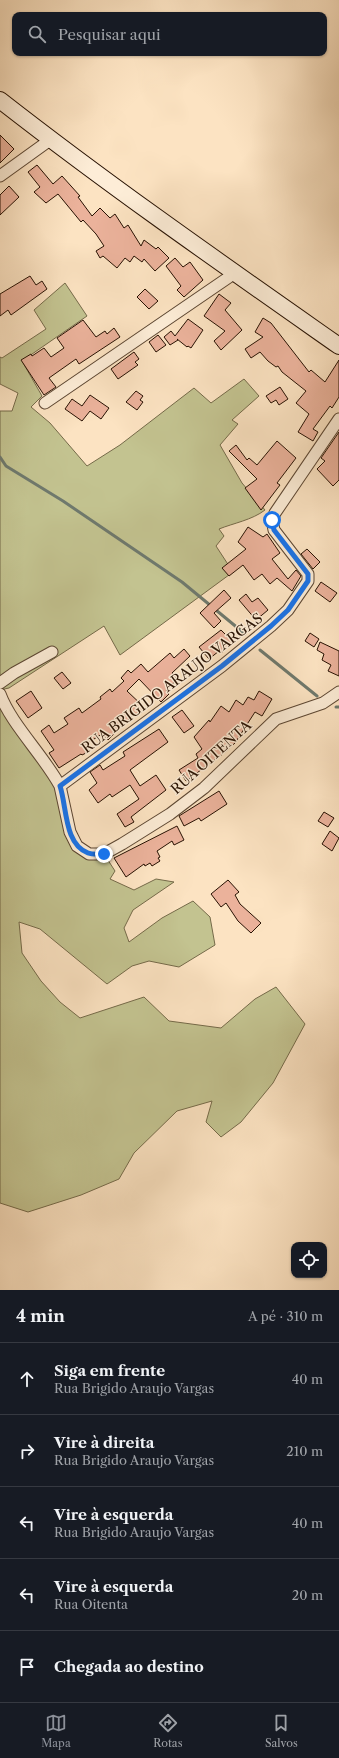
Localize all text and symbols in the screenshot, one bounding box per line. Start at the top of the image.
search box [12,12,327,56]
icon: search [26,23,48,45]
text: Pesquisar aqui [58,25,161,44]
route start [263,511,281,529]
street label: RUA BRIGIDO ARAUJO VARGAS [78,609,266,757]
street label: RUA OITENTA [167,716,255,798]
route end [95,845,113,863]
map controls [291,1242,327,1278]
button: locate [291,1242,327,1278]
text: 4 min [16,1306,65,1326]
text: A pé · 310 m [248,1308,323,1324]
text: Siga em frente [54,1361,165,1380]
icon: ahead [16,1368,38,1390]
text: 40 m [292,1371,323,1387]
text: Rua Brigido Araujo Vargas [54,1380,214,1396]
text: Vire à direita [54,1433,154,1452]
icon: right [16,1440,38,1462]
text: 210 m [286,1443,323,1459]
text: Rua Brigido Araujo Vargas [54,1452,214,1468]
text: Vire à esquerda [54,1505,173,1524]
icon: left [16,1512,38,1534]
text: 40 m [292,1515,323,1531]
text: Rua Brigido Araujo Vargas [54,1524,214,1540]
text: Vire à esquerda [54,1577,173,1596]
icon: left [16,1584,38,1606]
text: 20 m [292,1587,323,1603]
text: Rua Oitenta [54,1596,128,1612]
icon: arrive [16,1656,38,1678]
text: Chegada ao destino [54,1657,204,1676]
tab: Mapa [41,1712,71,1750]
tab: Rotas [153,1712,182,1750]
tab: Salvos [265,1712,298,1750]

